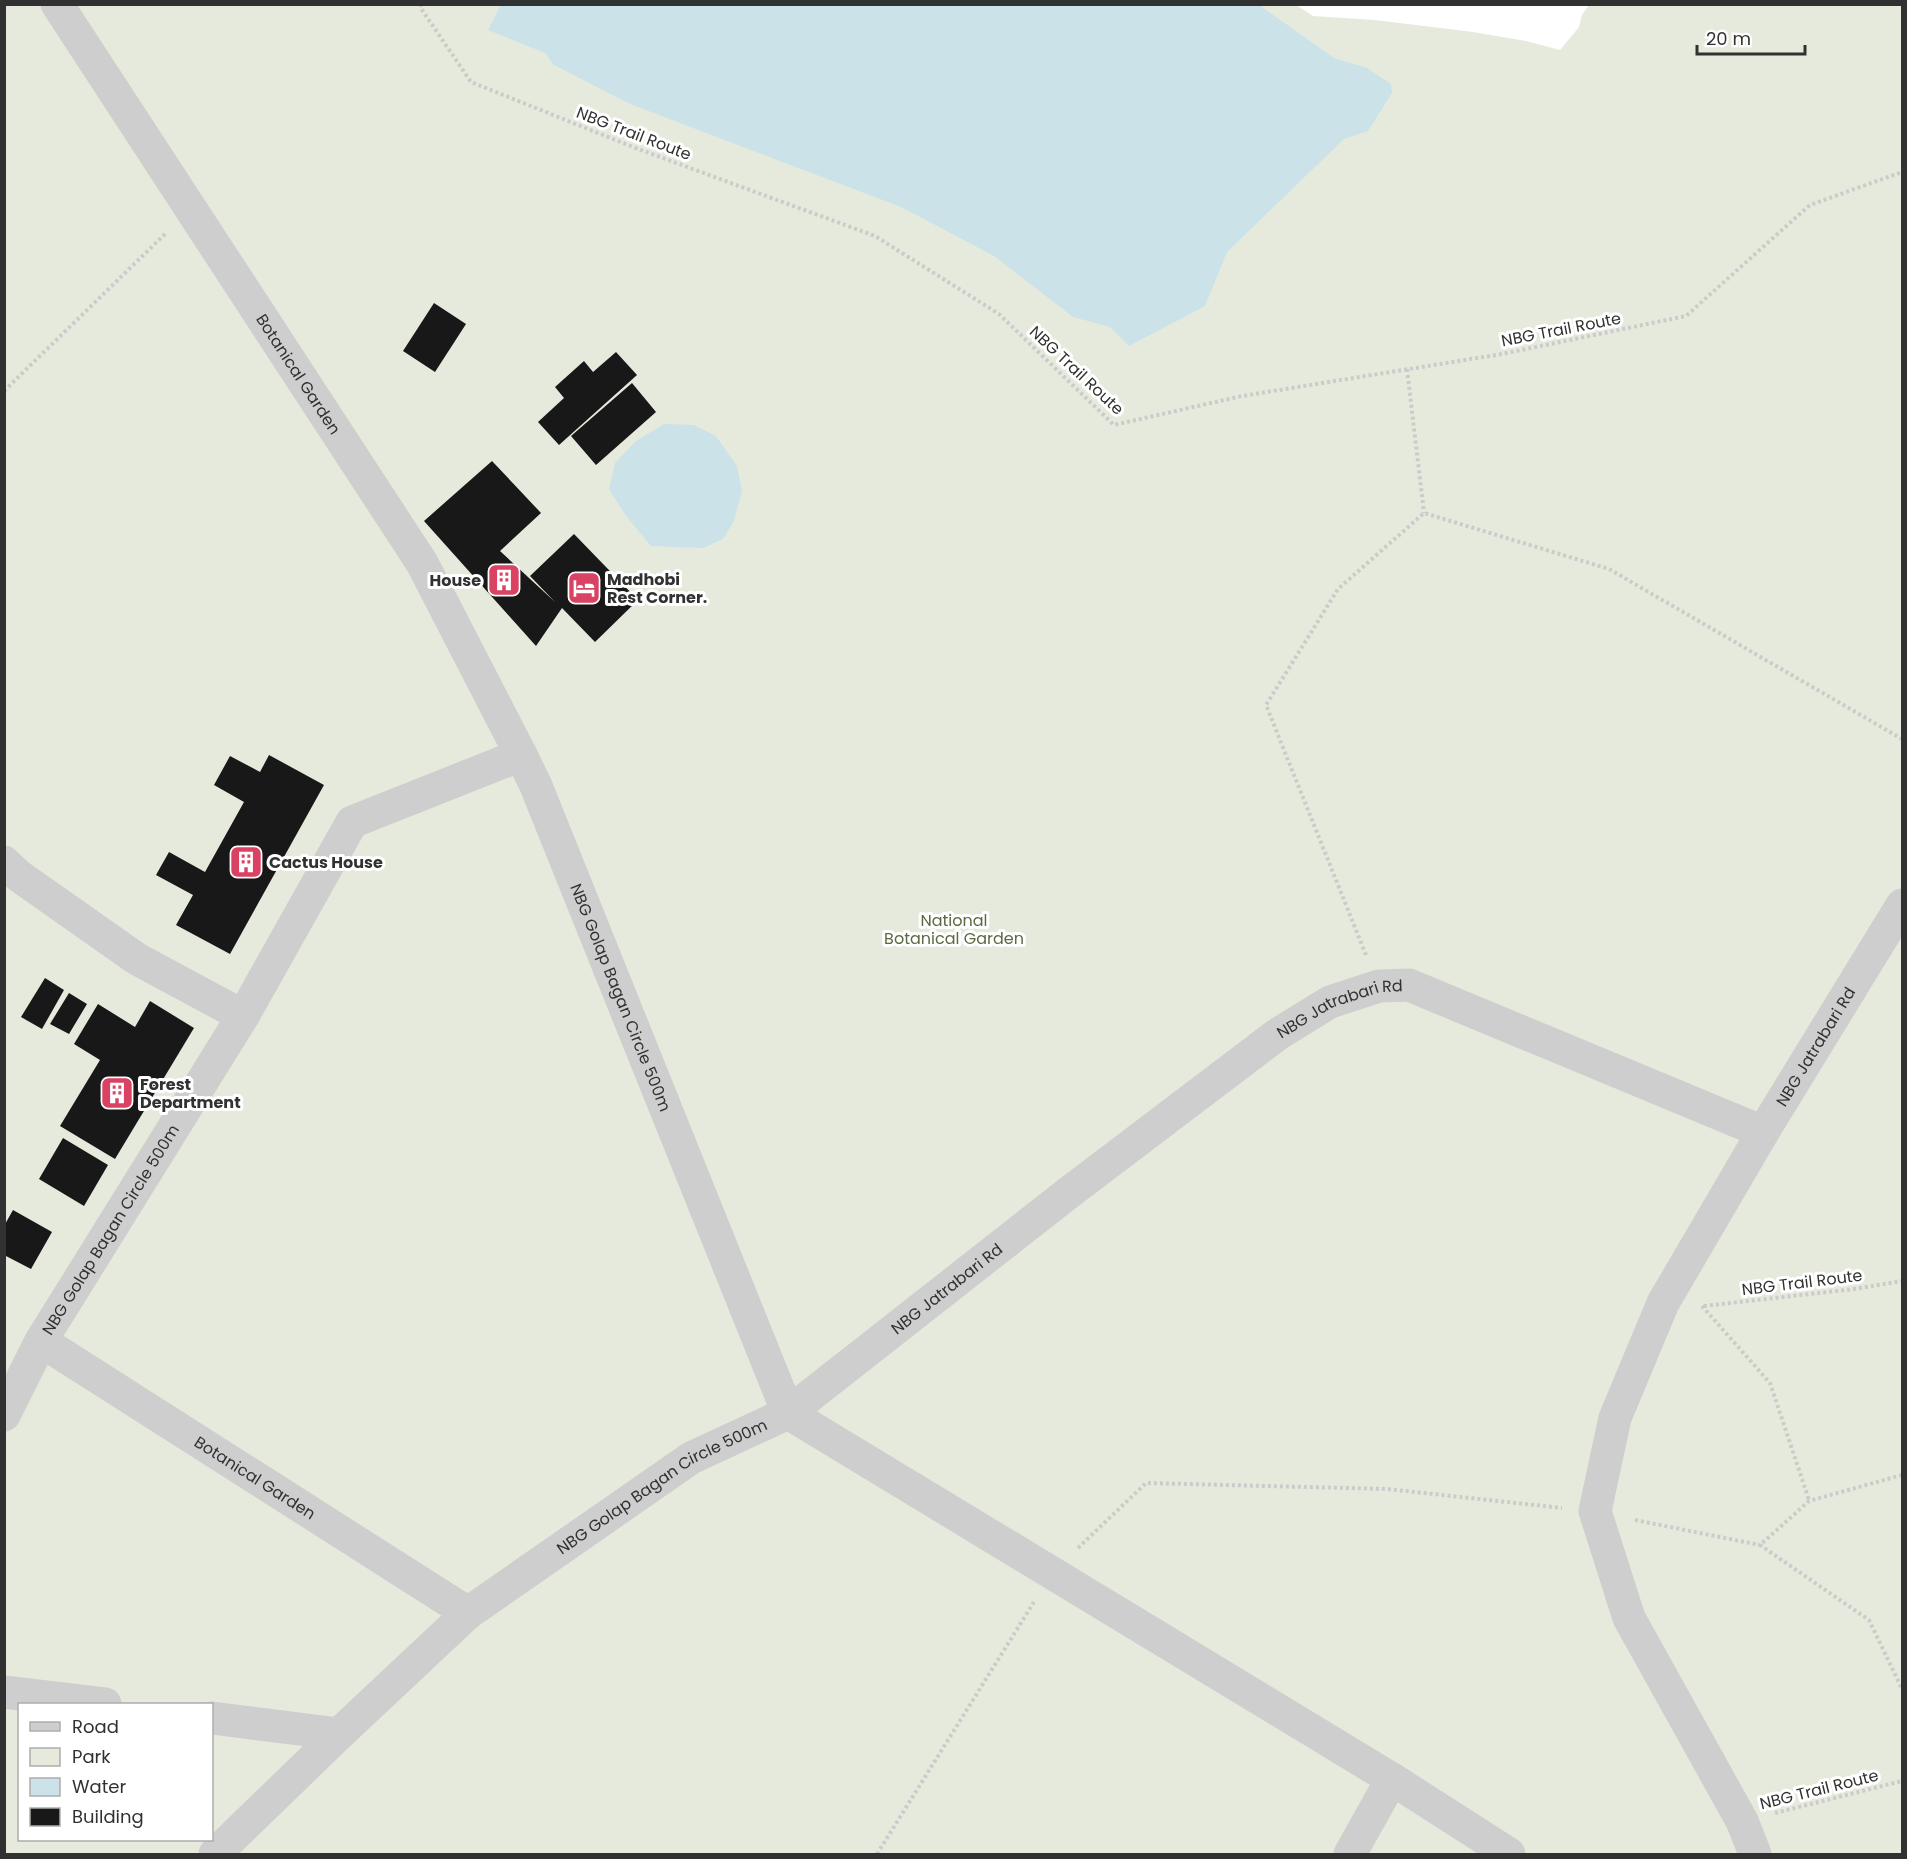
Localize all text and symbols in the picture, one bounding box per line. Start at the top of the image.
scale bar [1697,18,1805,56]
text: 20 m [1706,26,1751,51]
street label: NBG Trail Route [573,101,695,166]
street label: NBG Trail Route [1499,307,1623,352]
street label: Botanical Garden [250,309,346,439]
street label: NBG Trail Route [1024,321,1129,420]
building icon: House [486,562,522,598]
place label: Madhobi Rest Corner. [607,568,707,609]
place label: House [430,569,481,592]
hotel icon: Madhobi Rest Corner. [566,570,602,606]
building icon: Cactus House [228,844,264,880]
place label: Cactus House [269,851,383,874]
street label: NBG Golap Bagan Circle 500m [564,880,677,1115]
park label: National Botanical Garden [884,909,1024,950]
street label: NBG Jatrabari Rd [1272,974,1403,1044]
street label: NBG Jatrabari Rd [1770,983,1861,1111]
place label: Forest Department [140,1073,241,1114]
building icon: Forest Department [99,1075,135,1111]
street label: NBG Golap Bagan Circle 500m [37,1120,185,1339]
street label: NBG Jatrabari Rd [886,1238,1008,1340]
street label: NBG Trail Route [1740,1264,1864,1301]
street label: NBG Golap Bagan Circle 500m [552,1413,771,1560]
street label: Botanical Garden [190,1431,320,1525]
legend [18,1703,213,1841]
text: Road [72,1714,119,1739]
text: Park [72,1744,111,1769]
street label: NBG Trail Route [1757,1764,1881,1815]
text: Water [72,1774,126,1799]
text: Building [72,1804,144,1829]

